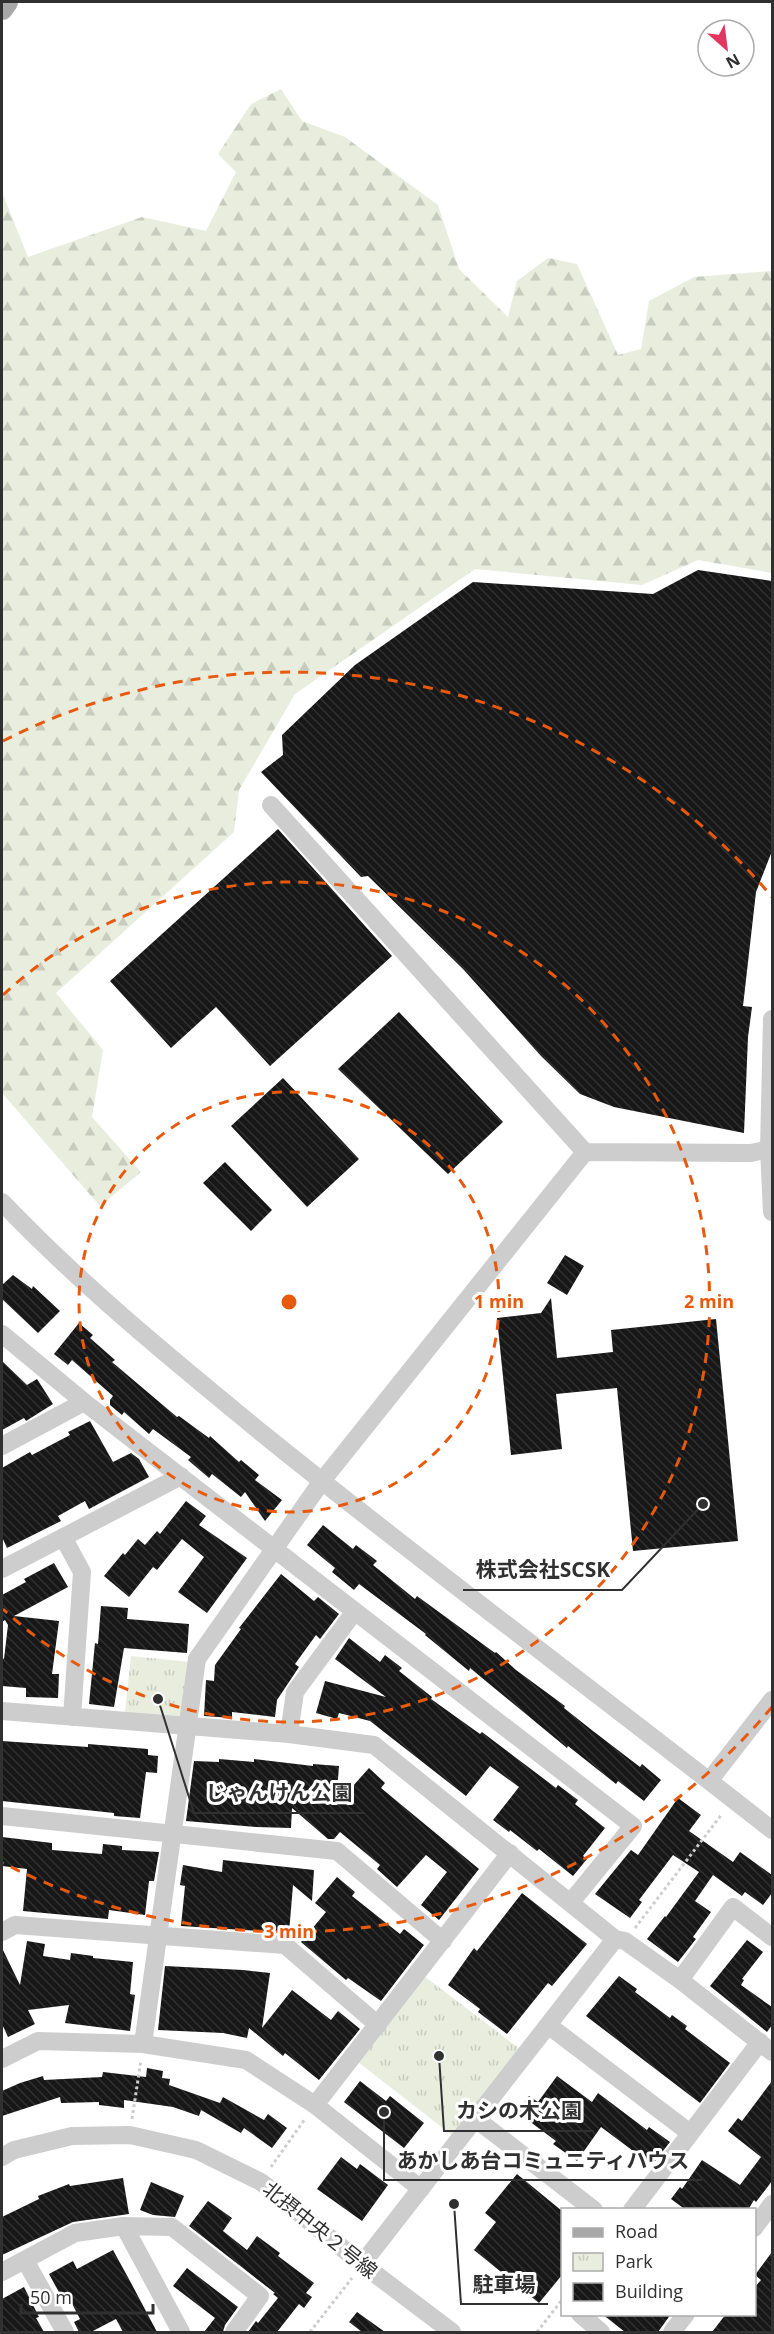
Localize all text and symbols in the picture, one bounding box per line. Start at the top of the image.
north arrow [696,18,756,78]
text: N [722,48,744,74]
text: 1 min [474,1289,524,1313]
text: 2 min [684,1289,734,1313]
centre of rings [279,1292,299,1312]
callout: 株式会社SCSK [463,1551,622,1590]
text: 株式会社SCSK [476,1555,610,1583]
callout: じゃんけん公園 [194,1774,365,1813]
text: じゃんけん公園 [206,1778,353,1806]
text: 3 min [264,1919,314,1943]
callout: カシの木公園 [444,2092,594,2131]
text: カシの木公園 [456,2096,582,2124]
callout: あかしあ台コミュニティハウス [384,2141,702,2180]
text: あかしあ台コミュニティハウス [397,2146,689,2174]
street label: 北摂中央２号線 [257,2175,383,2284]
legend [561,2208,756,2316]
text: Road [615,2219,658,2243]
text: Park [615,2249,653,2273]
callout: 駐車場 [461,2265,548,2304]
text: 駐車場 [473,2270,536,2298]
scale bar [21,2277,153,2315]
text: Building [615,2279,683,2303]
text: 50 m [30,2285,72,2309]

